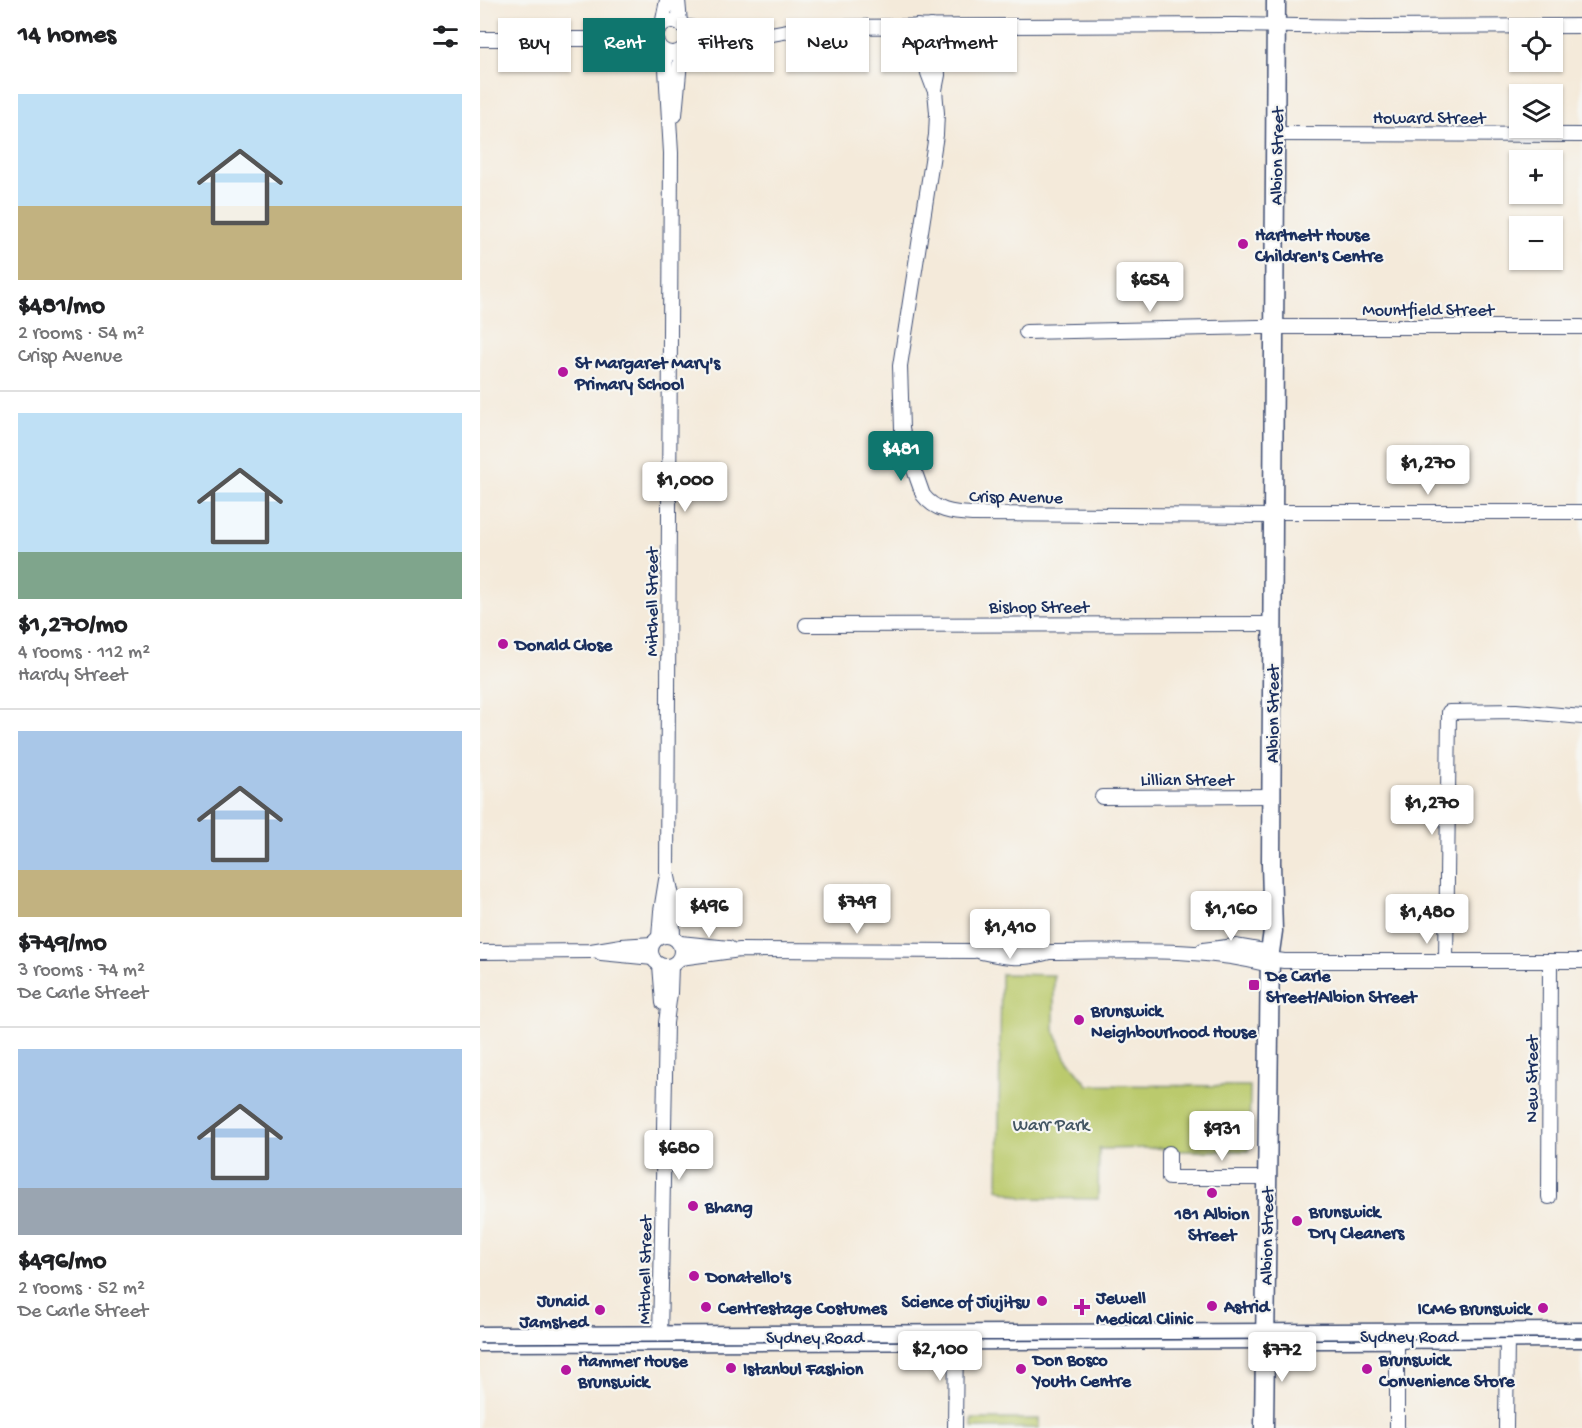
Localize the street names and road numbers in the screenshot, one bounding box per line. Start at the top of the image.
street label: Albion Street [1267,105,1290,205]
street label: Howard Street [1373,109,1487,130]
street label: Mountfield Street [1362,301,1495,322]
street label: Crisp Avenue [969,487,1064,510]
street label: Mitchell Street [643,546,664,657]
street label: Bishop Street [988,598,1091,619]
street label: Albion Street [1264,663,1285,763]
street label: Lillian Street [1140,771,1235,792]
street label: New Street [1523,1034,1544,1123]
street label: Albion Street [1257,1185,1280,1285]
street label: Mitchell Street [635,1214,658,1325]
street label: Sydney Road [1360,1328,1459,1349]
street label: Sydney Road [766,1329,865,1350]

